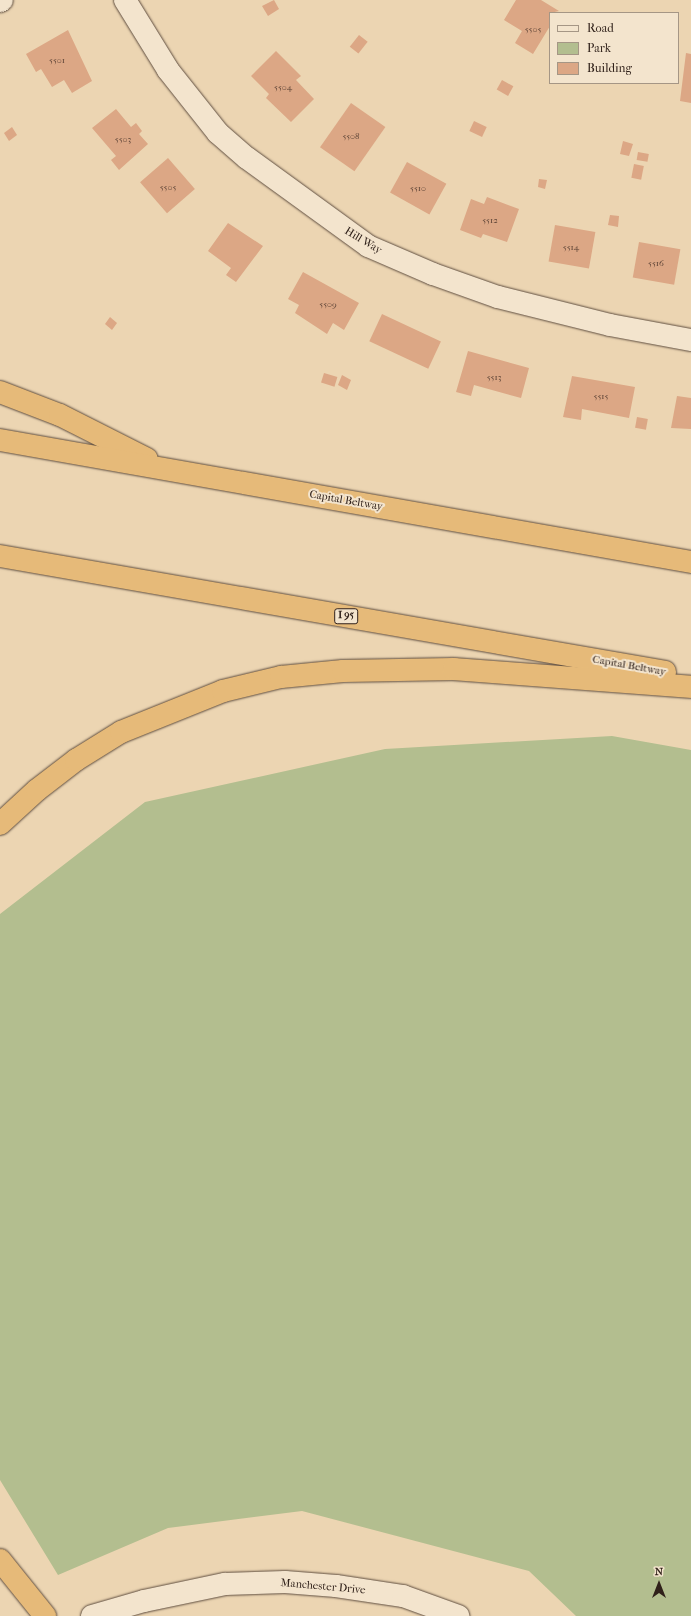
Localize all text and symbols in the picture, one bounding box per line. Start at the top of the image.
legend [549,12,679,84]
text: Road [587,21,614,35]
house number: 5505 [525,24,541,34]
text: Park [587,41,611,55]
house number: 5501 [49,55,65,65]
text: Building [587,61,632,75]
house number: 5504 [274,82,292,92]
house number: 5508 [342,131,360,141]
house number: 5503 [115,134,131,144]
house number: 5505 [160,182,176,192]
house number: 5510 [410,183,426,193]
house number: 5512 [482,215,498,225]
street label: Hill Way [342,225,384,257]
house number: 5514 [563,242,579,252]
house number: 5516 [648,258,664,268]
house number: 5509 [319,299,337,309]
house number: 5513 [487,372,501,382]
house number: 5515 [594,391,608,401]
street label: Capital Beltway [308,488,384,514]
road number: I 95 [334,608,358,624]
street label: Capital Beltway [591,653,667,679]
north arrow [639,1564,679,1604]
text: N [655,1565,663,1578]
street label: Manchester Drive [280,1577,366,1597]

